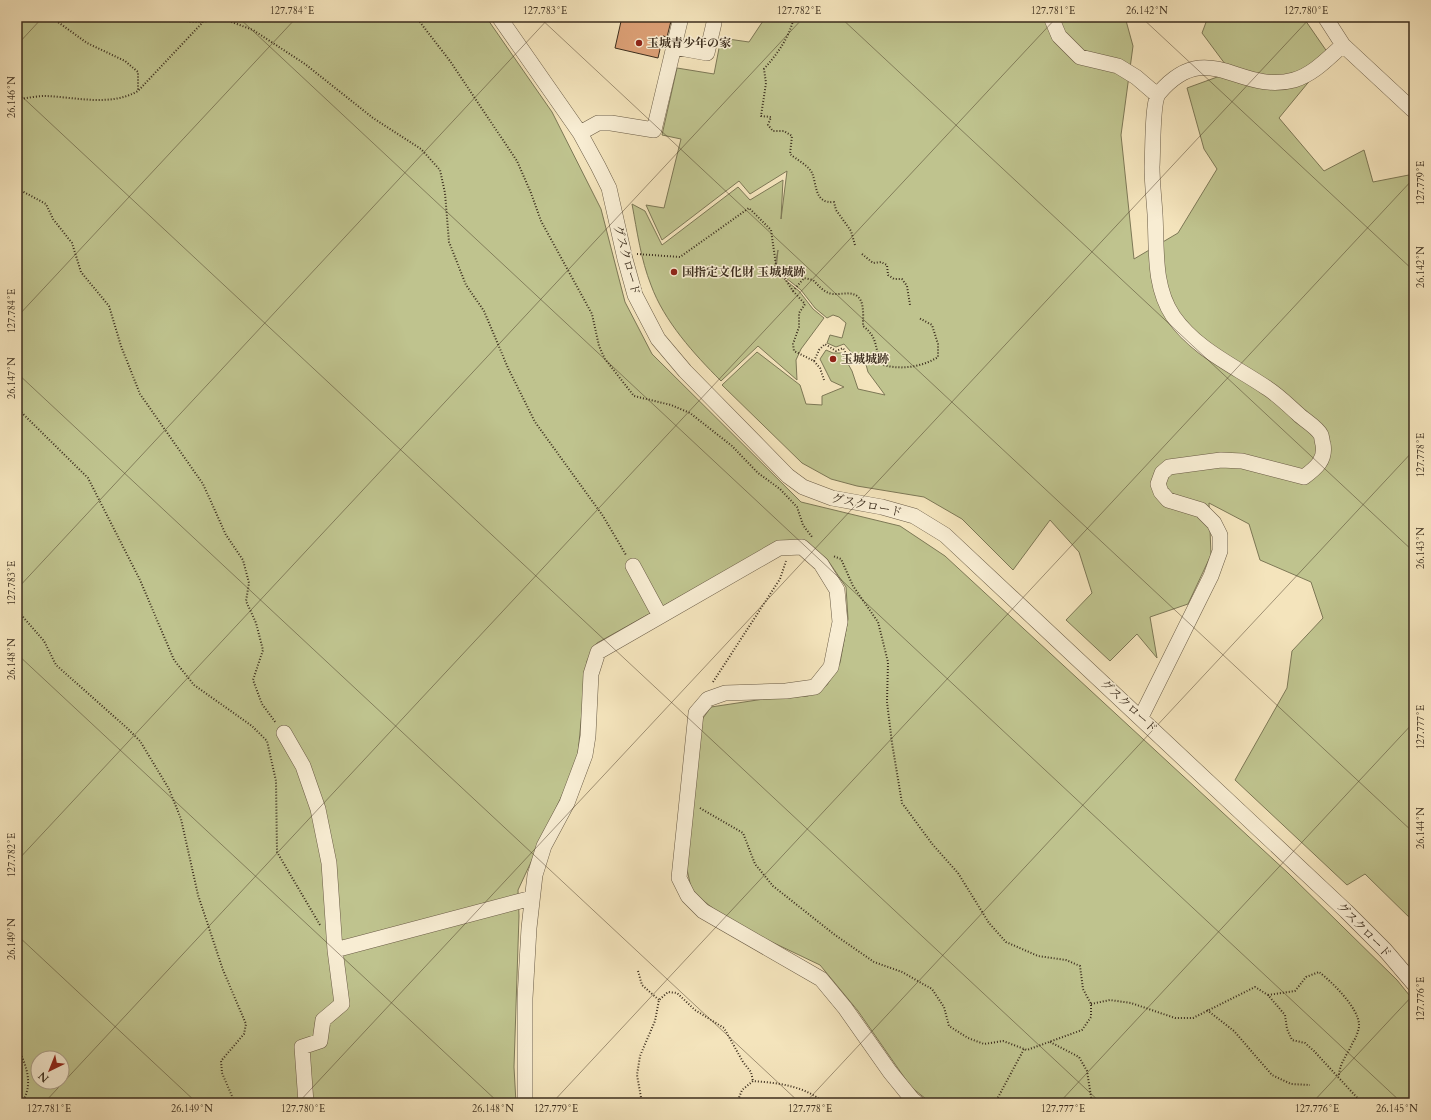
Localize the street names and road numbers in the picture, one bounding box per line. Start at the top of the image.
street label: グスクロード [610,223,644,297]
street label: グスクロード [830,490,904,520]
street label: グスクロード [1097,676,1161,736]
street label: グスクロード [1333,899,1395,961]

